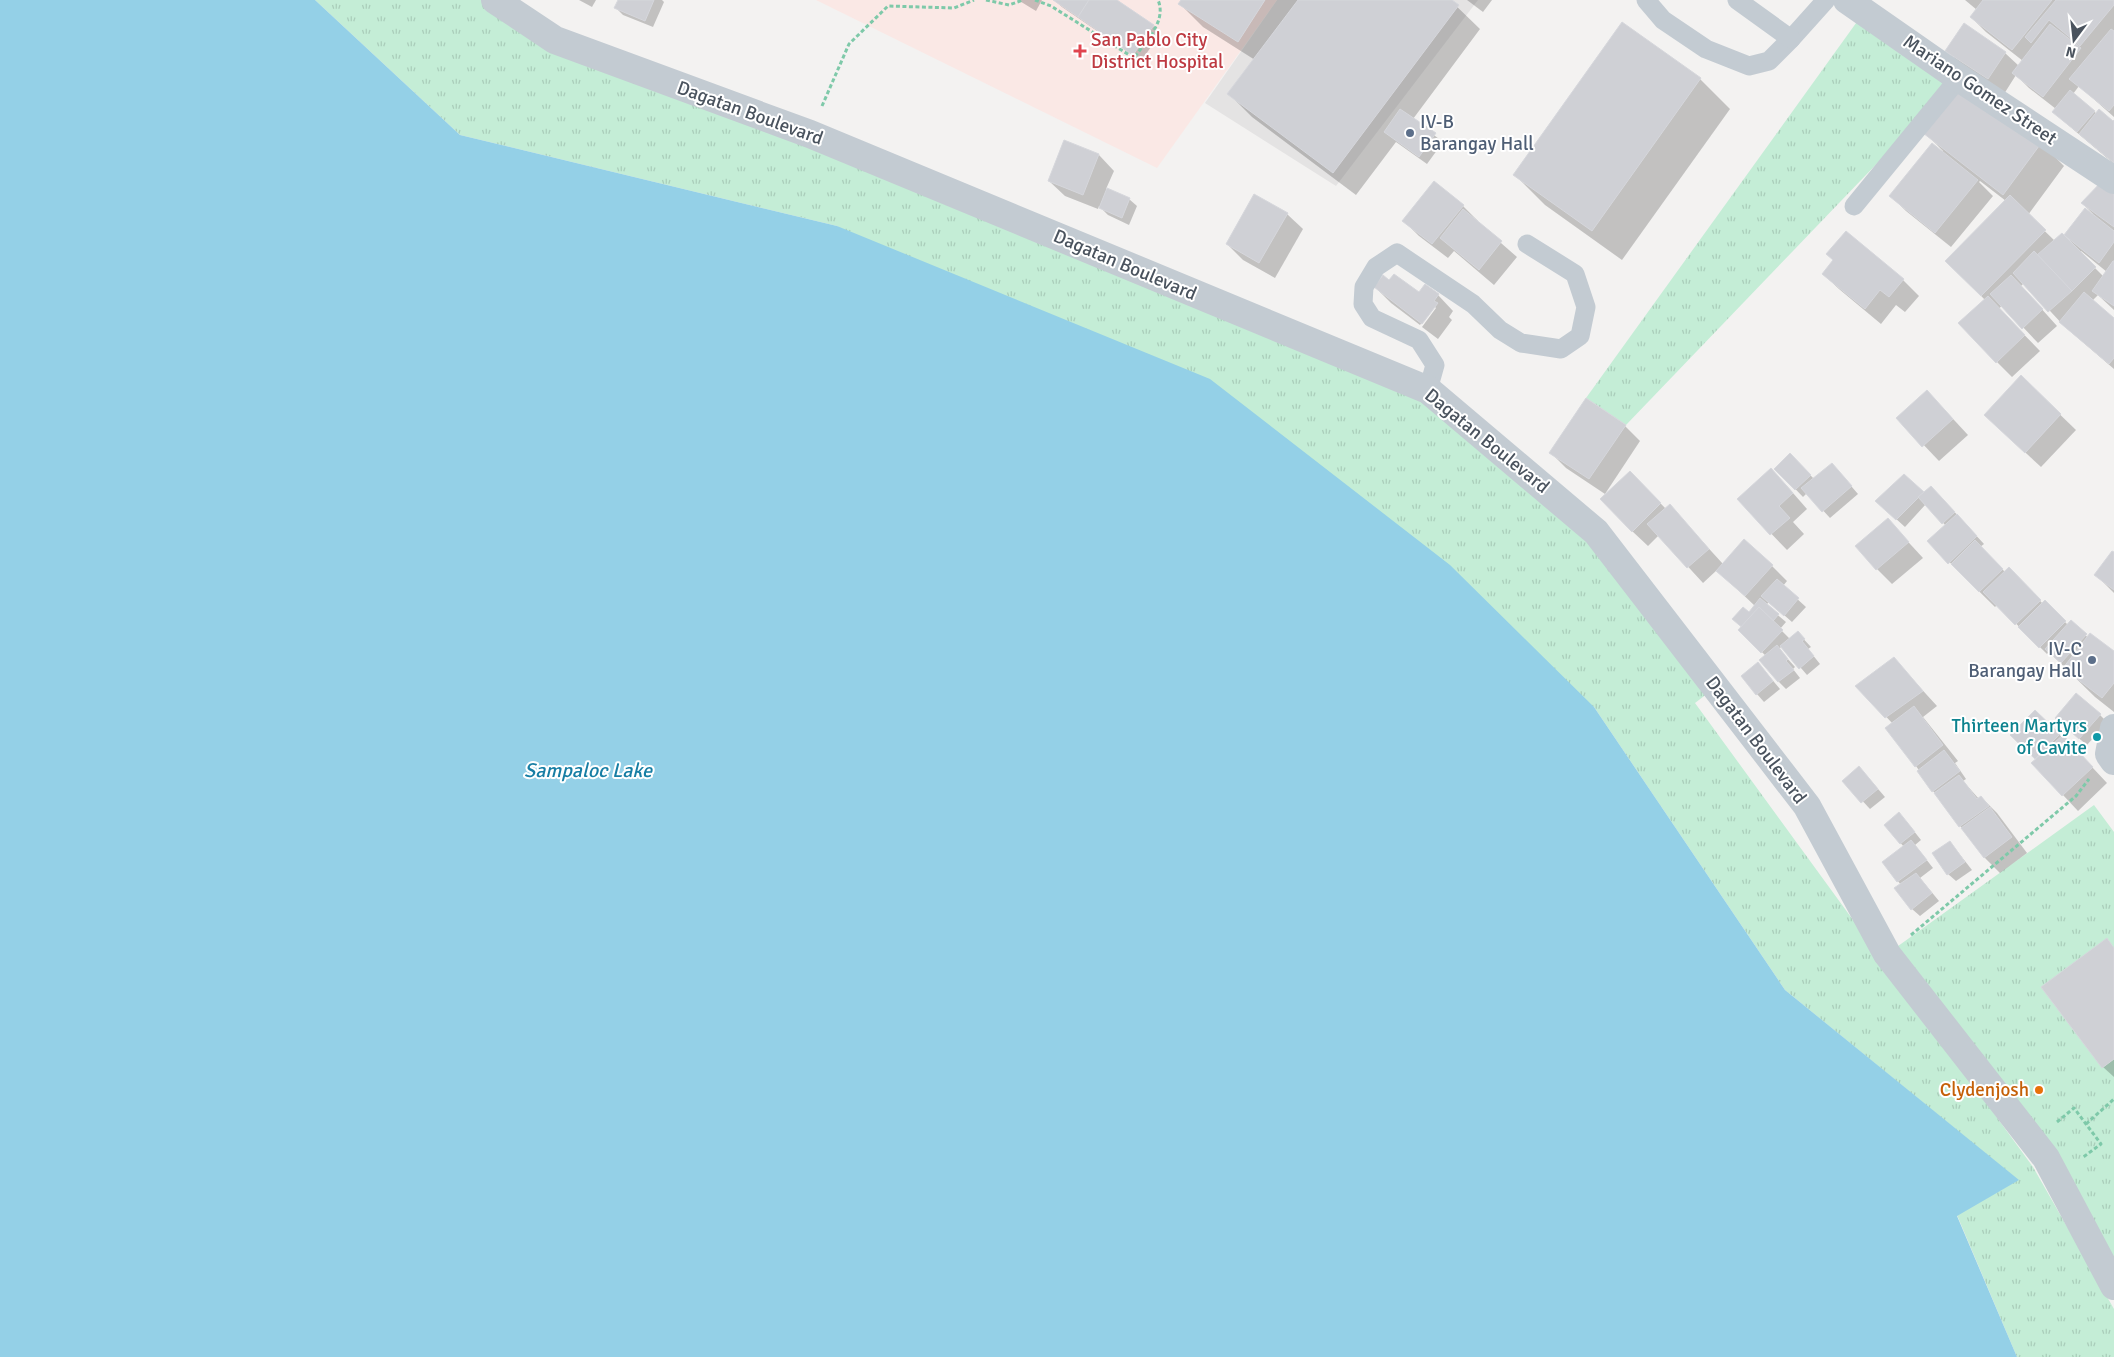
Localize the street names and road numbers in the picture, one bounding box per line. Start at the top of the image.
street label: Mariano Gomez Street [1899,30,2062,151]
street label: Dagatan Boulevard [674,75,826,151]
street label: Dagatan Boulevard [1050,224,1200,306]
street label: Dagatan Boulevard [1420,383,1554,499]
street label: Dagatan Boulevard [1700,671,1812,809]

